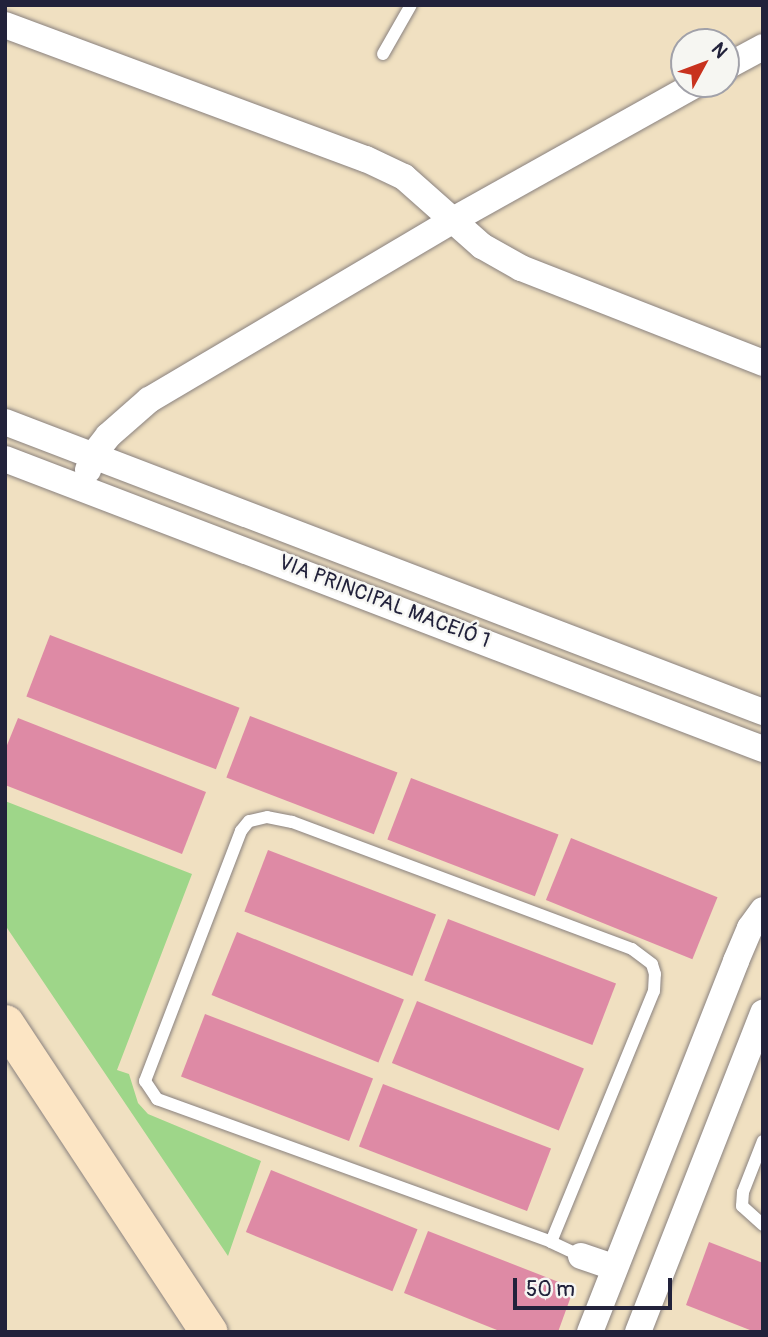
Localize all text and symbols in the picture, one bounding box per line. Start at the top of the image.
north arrow [670,28,740,98]
text: N [706,38,733,63]
street label: VIA PRINCIPAL MACEIÓ 1 [275,550,493,654]
scale bar [516,1264,675,1308]
text: 50 m [526,1276,575,1303]

